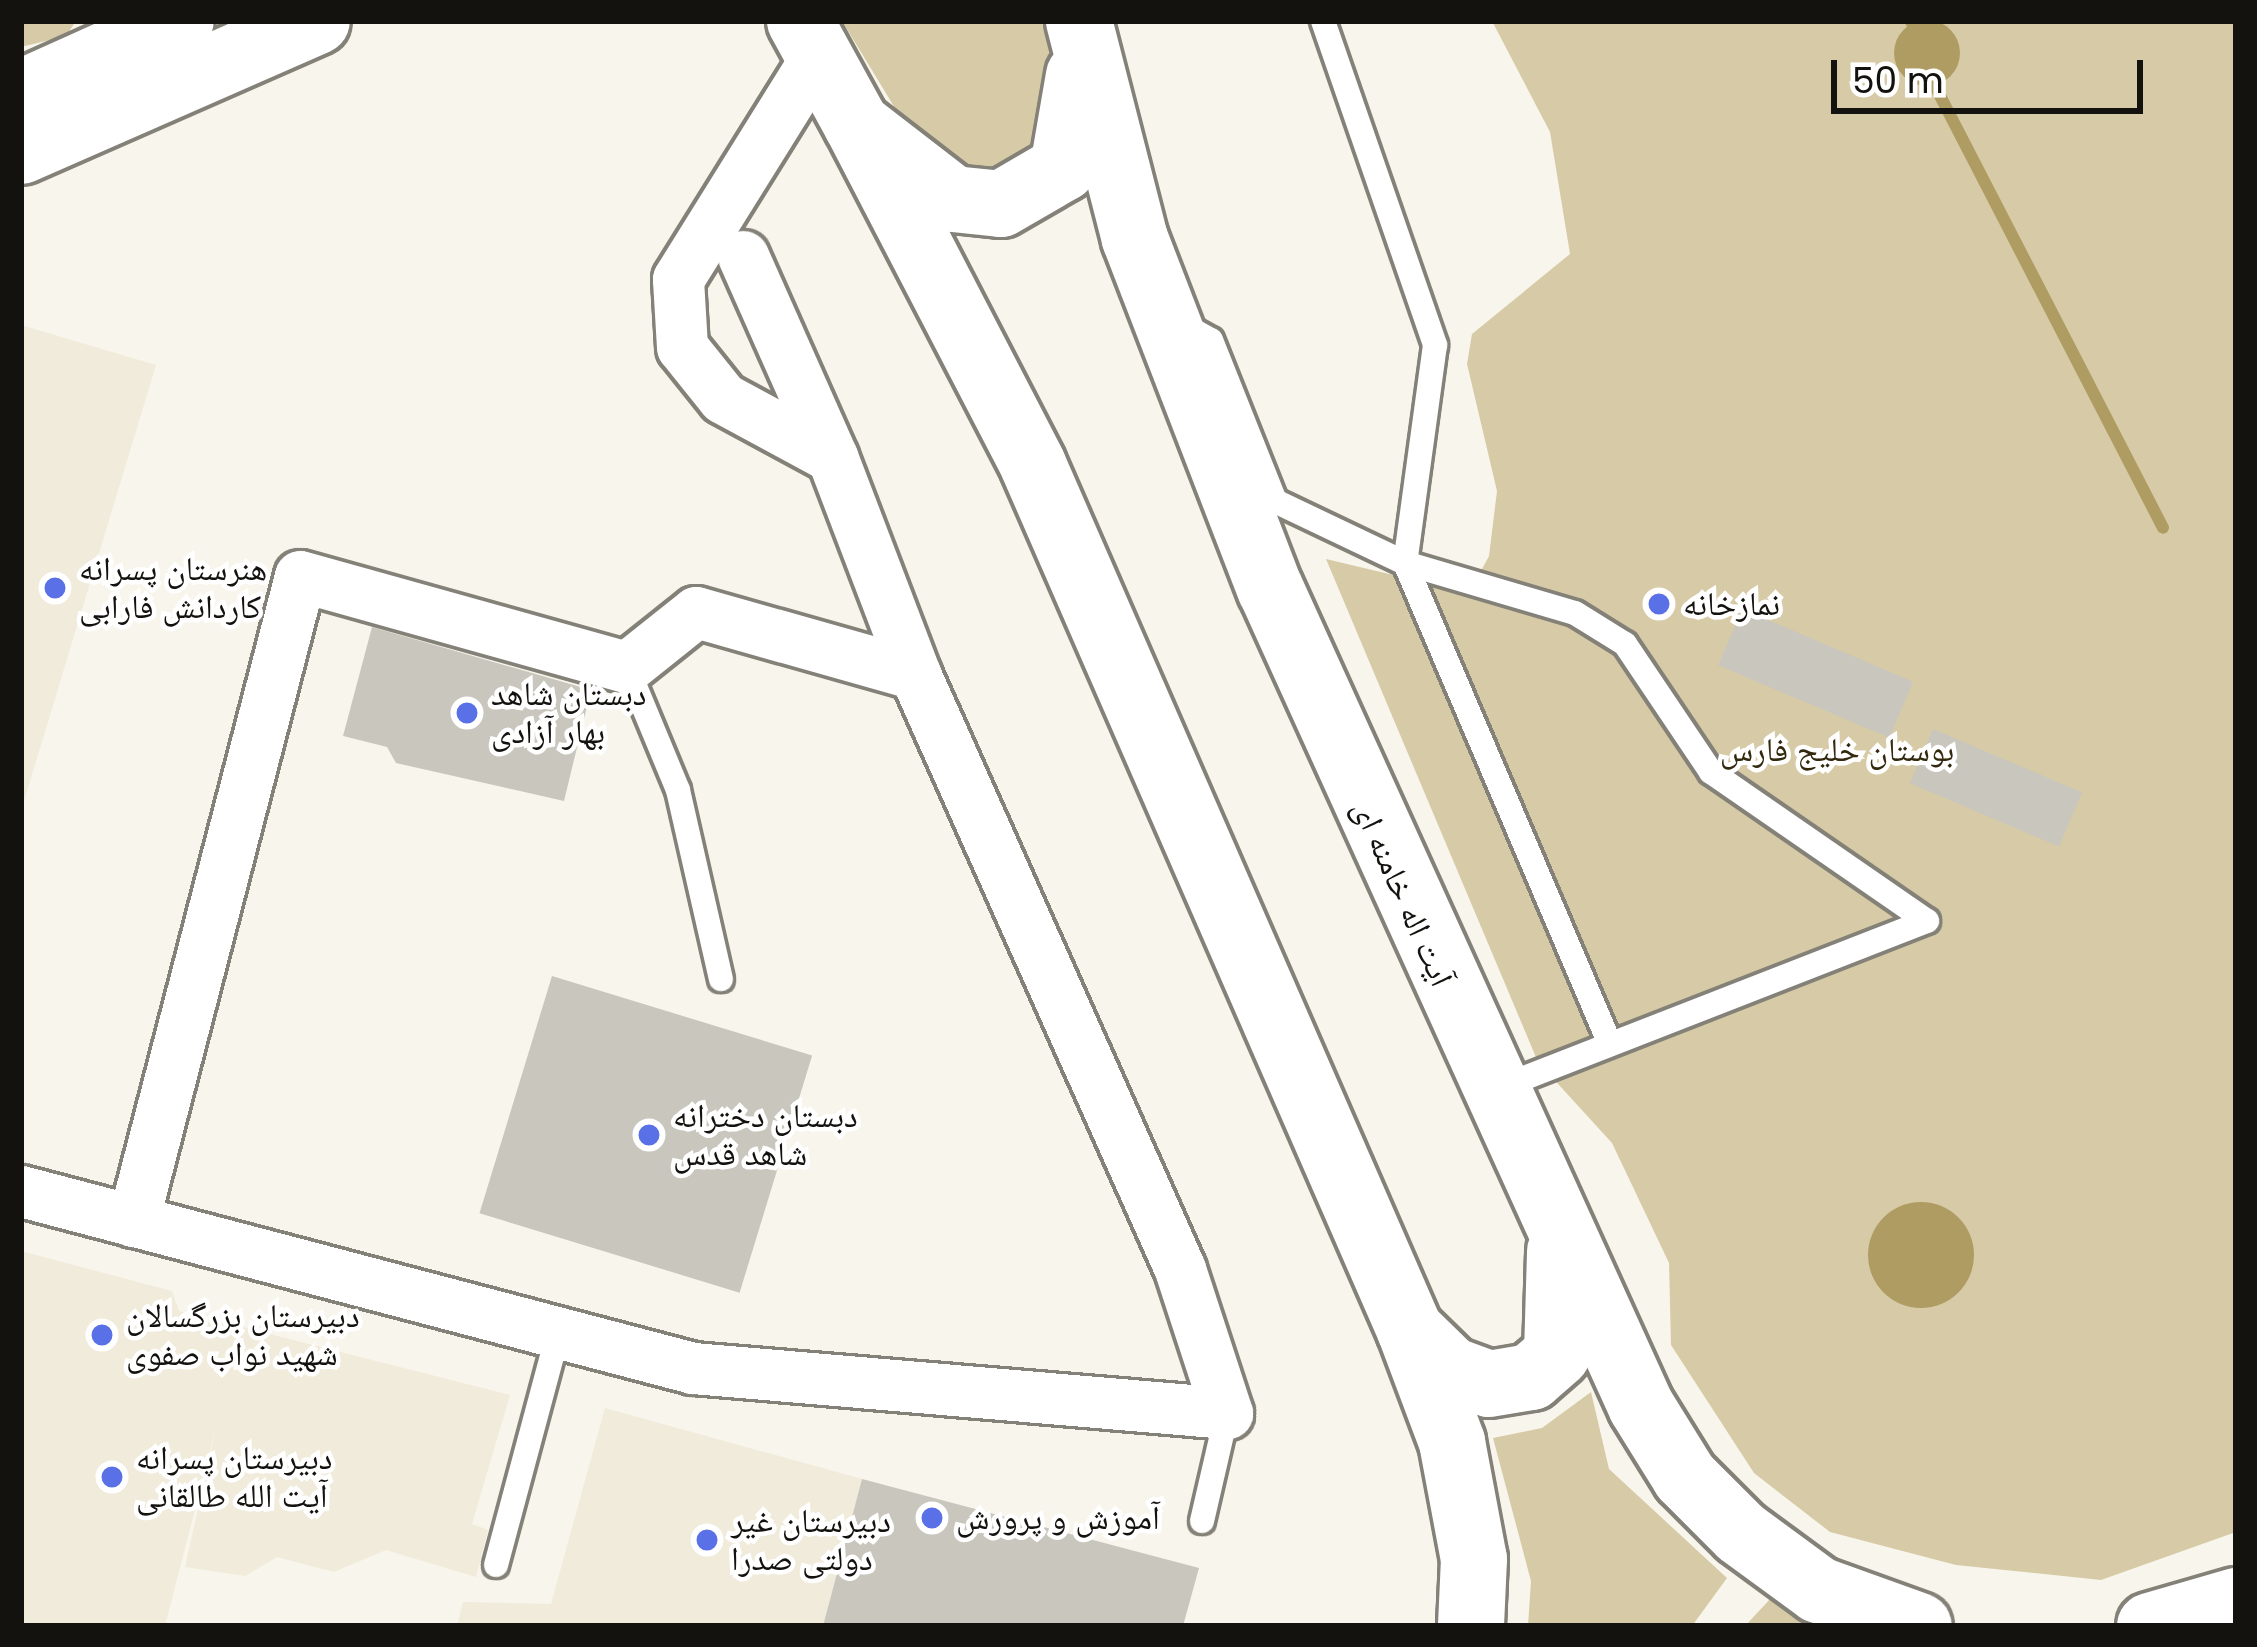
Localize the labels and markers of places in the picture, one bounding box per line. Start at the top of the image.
place label: هنرستان پسرانه کاردانش فارابی [79,549,267,627]
marker: هنرستان پسرانه کاردانش فارابی [42,575,68,601]
place label: نمازخانه [1683,584,1780,624]
marker: نمازخانه [1646,591,1672,617]
place label: دبستان شاهد بهار آزادی [491,674,646,752]
marker: دبستان شاهد بهار آزادی [454,700,480,726]
place label: دبستان دخترانه شاهد قدس [673,1096,858,1174]
marker: دبستان دخترانه شاهد قدس [636,1122,662,1148]
place label: دبیرستان بزرگسالان شهید نواب صفوی [126,1296,360,1374]
marker: دبیرستان بزرگسالان شهید نواب صفوی [89,1322,115,1348]
place label: دبیرستان پسرانه آیت الله طالقانی [136,1438,332,1516]
marker: دبیرستان پسرانه آیت الله طالقانی [99,1464,125,1490]
place label: آموزش و پرورش [956,1498,1160,1538]
place label: دبیرستان غیر دولتی صدرا [731,1501,891,1579]
marker: آموزش و پرورش [919,1505,945,1531]
marker: دبیرستان غیر دولتی صدرا [694,1527,720,1553]

